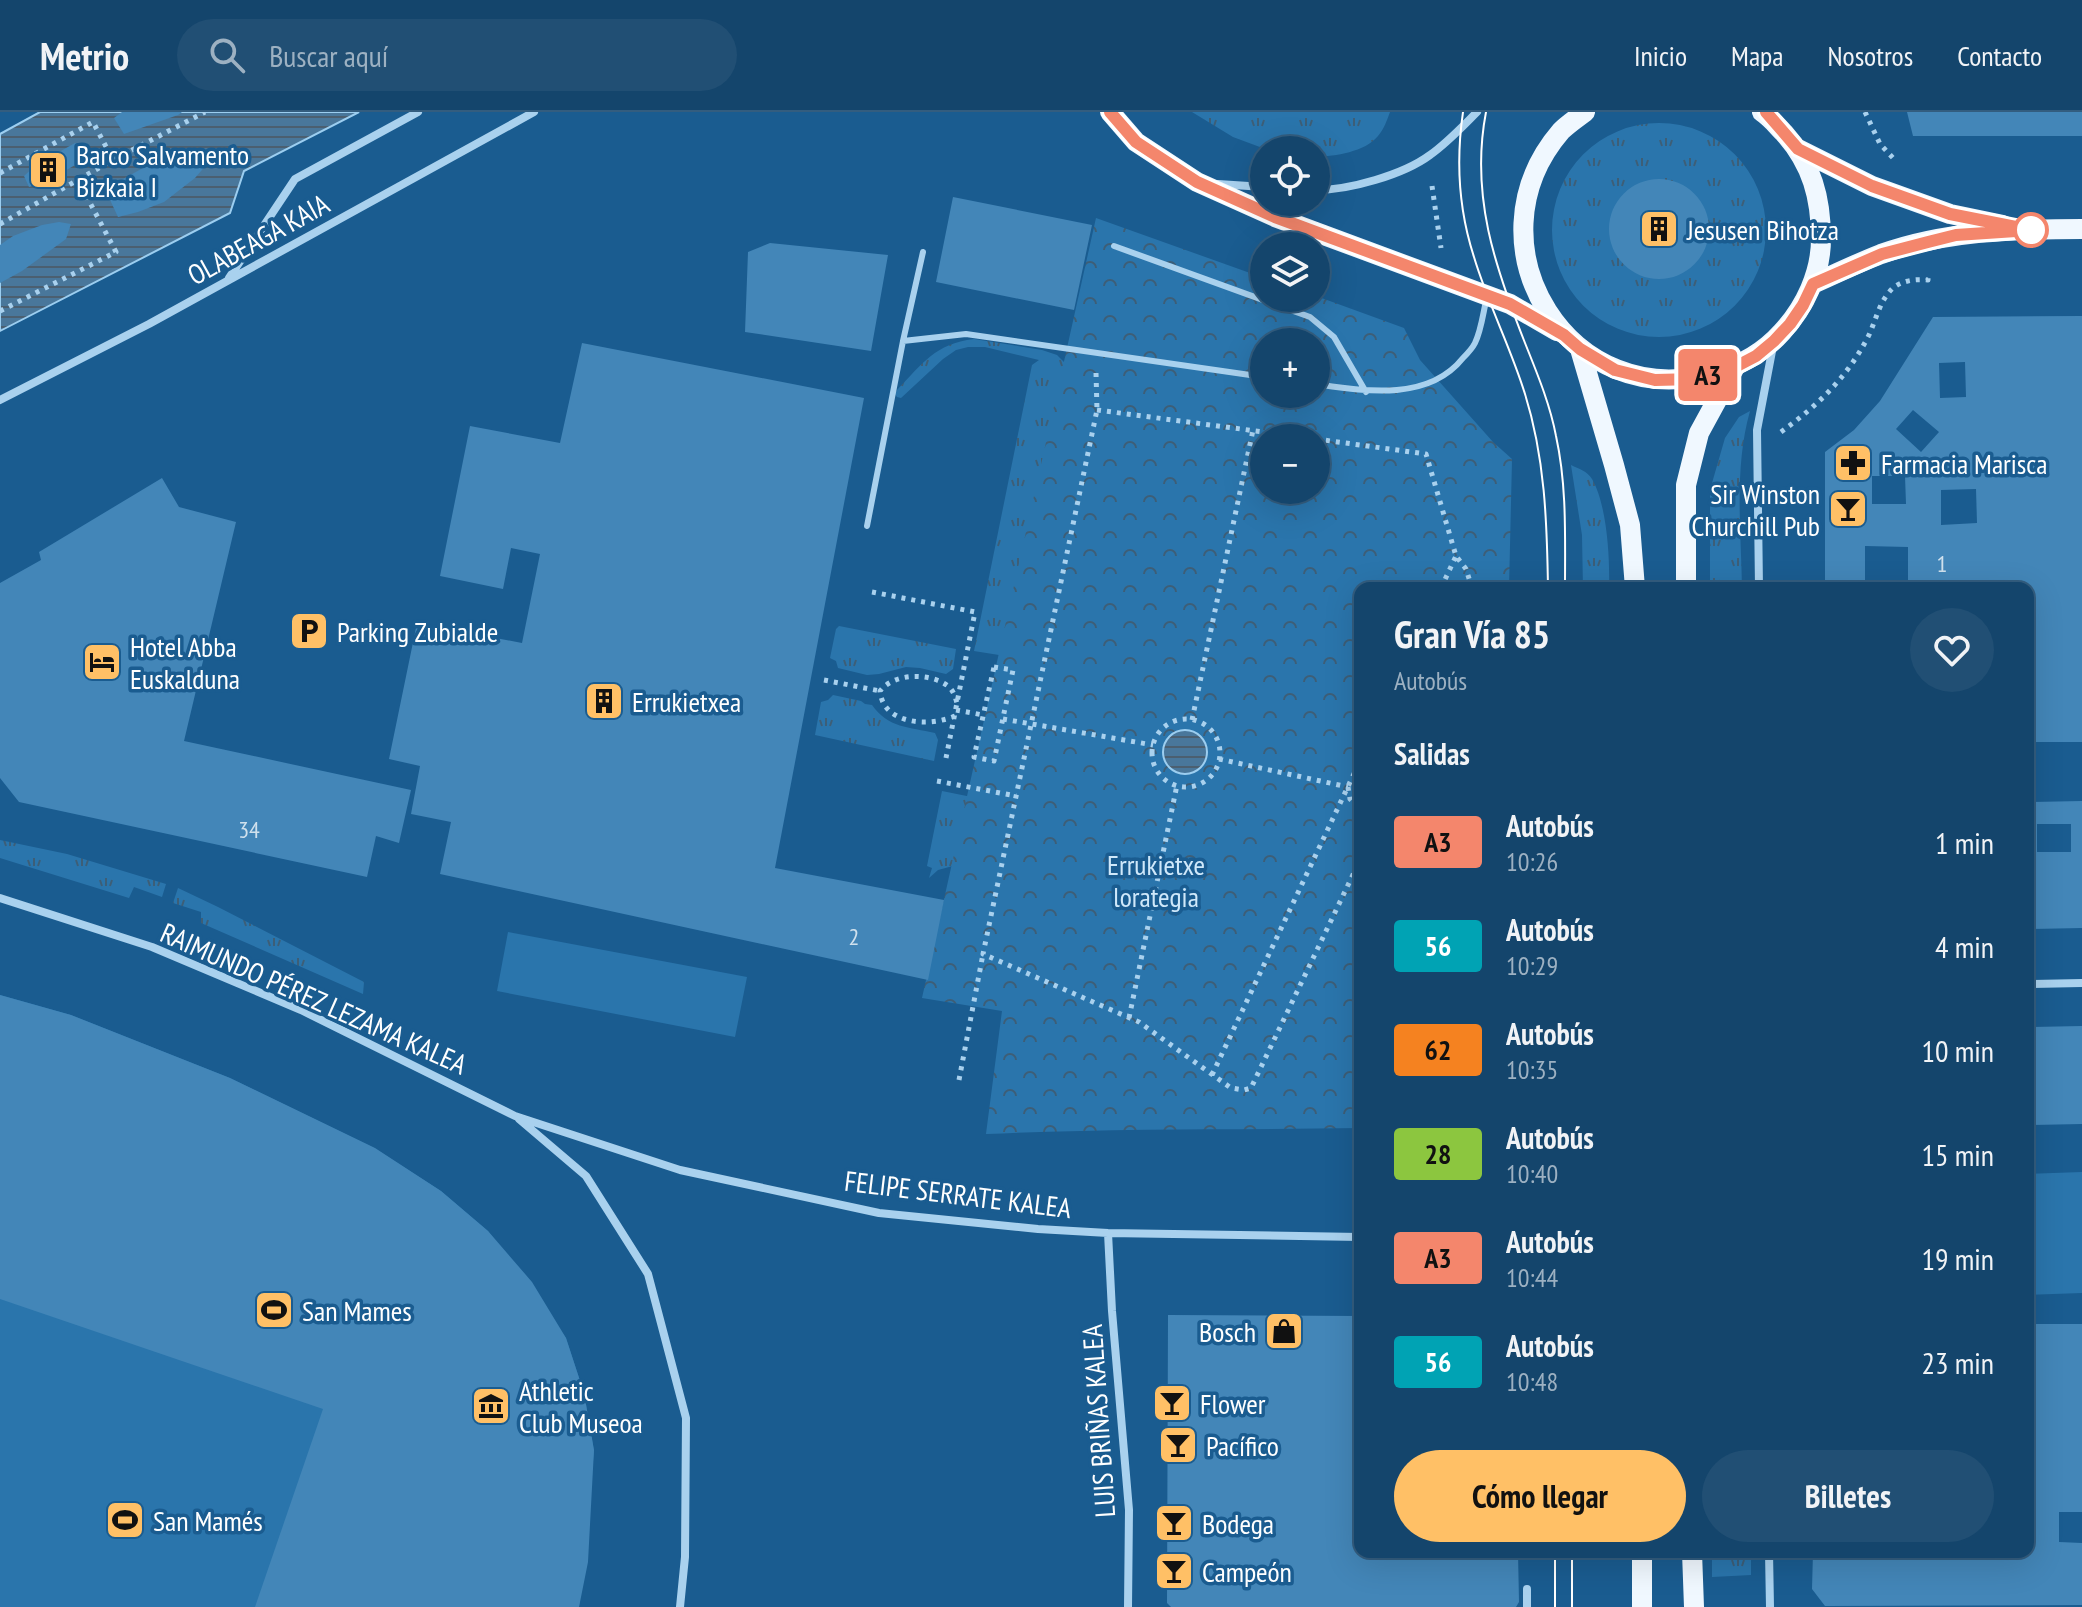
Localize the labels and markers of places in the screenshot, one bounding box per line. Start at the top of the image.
place label: Barco Salvamento Bizkaia I [76,136,249,205]
building icon: Barco Salvamento Bizkaia I [27,149,69,191]
building icon: Jesusen Bihotza [1638,208,1680,250]
place label: Jesusen Bihotza [1686,211,1839,248]
unlabelled marker [2014,213,2048,247]
pharmacy icon: Farmacia Marisca [1832,442,1874,484]
place label: Farmacia Marisca [1881,445,2047,482]
place label: Sir Winston Churchill Pub [1692,475,1820,544]
bar icon: Sir Winston Churchill Pub [1827,488,1869,530]
parking icon: Parking Zubialde [288,610,330,652]
place label: Parking Zubialde [337,613,498,650]
place label: Hotel Abba Euskalduna [130,628,240,697]
hotel icon: Hotel Abba Euskalduna [81,641,123,683]
building icon: Errukietxea [583,680,625,722]
place label: Errukietxea [632,683,741,720]
sports icon: San Mames [253,1289,295,1331]
place label: San Mames [302,1292,412,1329]
shop icon: Bosch [1263,1310,1305,1352]
place label: Bosch [1199,1313,1256,1350]
place label: Athletic Club Museoa [519,1372,643,1441]
bar icon: Flower [1151,1382,1193,1424]
museum icon: Athletic Club Museoa [470,1385,512,1427]
place label: Flower [1200,1385,1266,1422]
bar icon: Pacífico [1157,1424,1199,1466]
place label: Pacífico [1206,1427,1279,1464]
sports icon: San Mamés [104,1499,146,1541]
place label: San Mamés [153,1502,263,1539]
bar icon: Bodega [1153,1502,1195,1544]
place label: Bodega [1202,1505,1274,1542]
bar icon: Campeón [1153,1550,1195,1592]
place label: Campeón [1202,1553,1292,1590]

